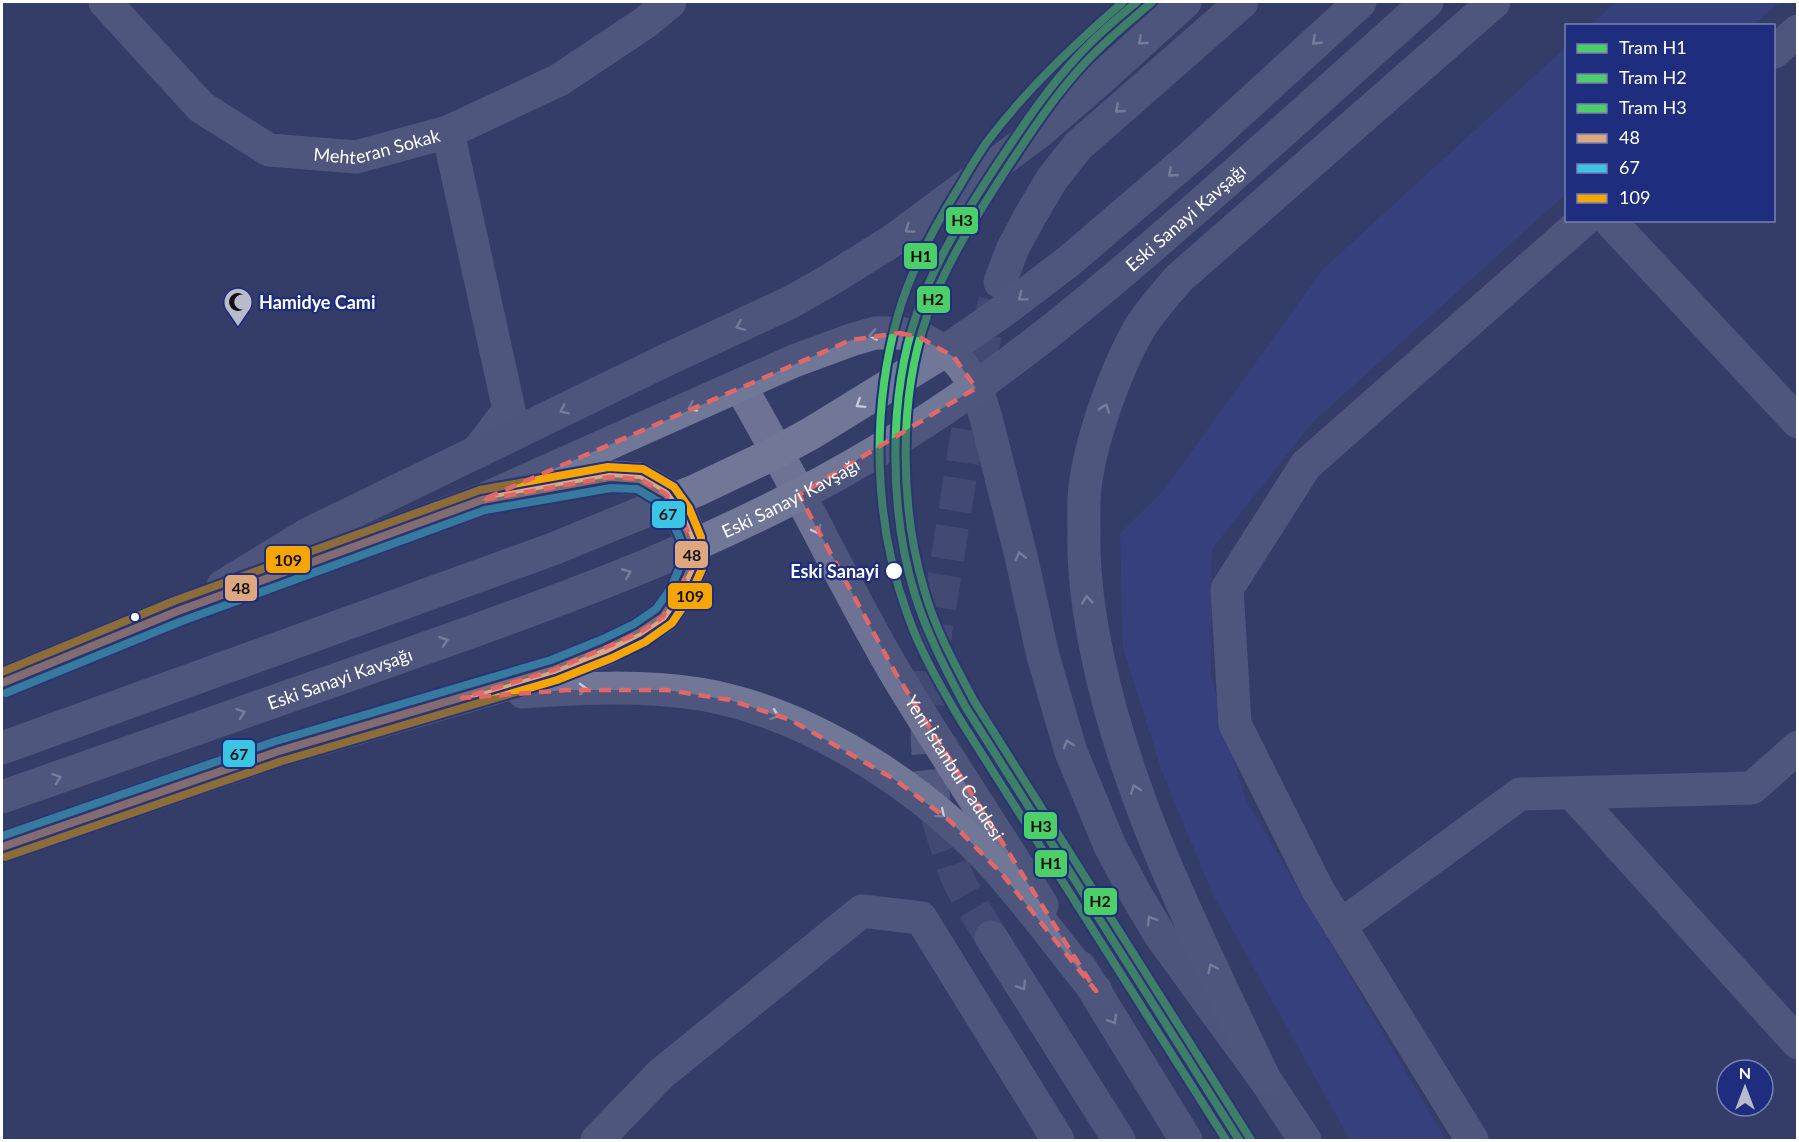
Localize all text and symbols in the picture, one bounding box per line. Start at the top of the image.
legend [1565,24,1775,222]
one-way arrow [1138,34,1149,45]
one-way arrow [1313,34,1323,45]
text: Tram H1 [1619,36,1687,58]
text: Tram H2 [1619,66,1687,88]
text: Tram H3 [1619,96,1687,118]
one-way arrow [1115,102,1126,113]
street label: Mehteran Sokak [313,123,443,168]
text: 48 [1619,126,1640,148]
text: 67 [1619,156,1640,178]
street label: Eski Sanayi Kavşağı [1121,159,1250,276]
one-way arrow [1168,165,1179,176]
text: 109 [1619,186,1650,208]
line badge: H3 [945,206,979,235]
text: H3 [951,210,973,229]
one-way arrow [904,222,915,233]
line badge: H1 [903,242,938,270]
text: H1 [910,246,932,265]
line badge: H2 [916,285,951,314]
mosque icon: Hamidye Cami [222,286,254,328]
text: H2 [922,289,944,308]
one-way arrow [1018,290,1029,301]
place label: Hamidye Cami [259,291,376,313]
one-way arrow [736,319,747,331]
one-way arrow [868,328,878,341]
one-way arrow [856,397,866,409]
one-way arrow [688,399,699,411]
one-way arrow [559,402,570,414]
one-way arrow [1098,403,1111,414]
street label: Eski Sanayi Kavşağı [718,453,863,542]
line badge: 67 [651,500,686,529]
text: 67 [659,504,677,523]
one-way arrow [810,523,822,534]
line badge: 48 [674,540,709,569]
line badge: 109 [265,545,311,574]
text: 48 [683,545,701,564]
text: 109 [274,550,302,569]
one-way arrow [1015,551,1028,561]
place label: Eski Sanayi [790,560,879,582]
marker: Eski Sanayi [884,561,904,581]
one-way arrow [621,568,632,580]
line badge: 48 [224,574,258,602]
text: 48 [232,578,250,597]
line badge: 109 [667,582,713,610]
text: 109 [676,586,704,605]
one-way arrow [1081,596,1094,605]
unlabelled marker [129,611,141,623]
one-way arrow [438,636,449,649]
street label: Eski Sanayi Kavşağı [264,643,415,714]
one-way arrow [578,683,587,695]
street label: Yeni İstanbul Caddesi [900,691,1009,844]
one-way arrow [769,707,780,720]
one-way arrow [235,708,245,721]
line badge: 67 [222,739,256,768]
one-way arrow [1063,739,1075,750]
text: 67 [230,744,248,763]
one-way arrow [51,772,62,785]
one-way arrow [1130,784,1143,795]
one-way arrow [934,807,945,818]
line badge: H3 [1023,811,1058,840]
text: H3 [1030,816,1052,835]
line badge: H1 [1034,849,1068,878]
text: H1 [1040,853,1062,872]
line badge: H2 [1083,887,1118,916]
text: H2 [1089,891,1111,910]
one-way arrow [1147,916,1159,926]
one-way arrow [1208,963,1220,974]
one-way arrow [1015,980,1027,990]
one-way arrow [1106,1014,1118,1024]
north arrow [1715,1058,1775,1118]
text: N [1739,1063,1751,1082]

